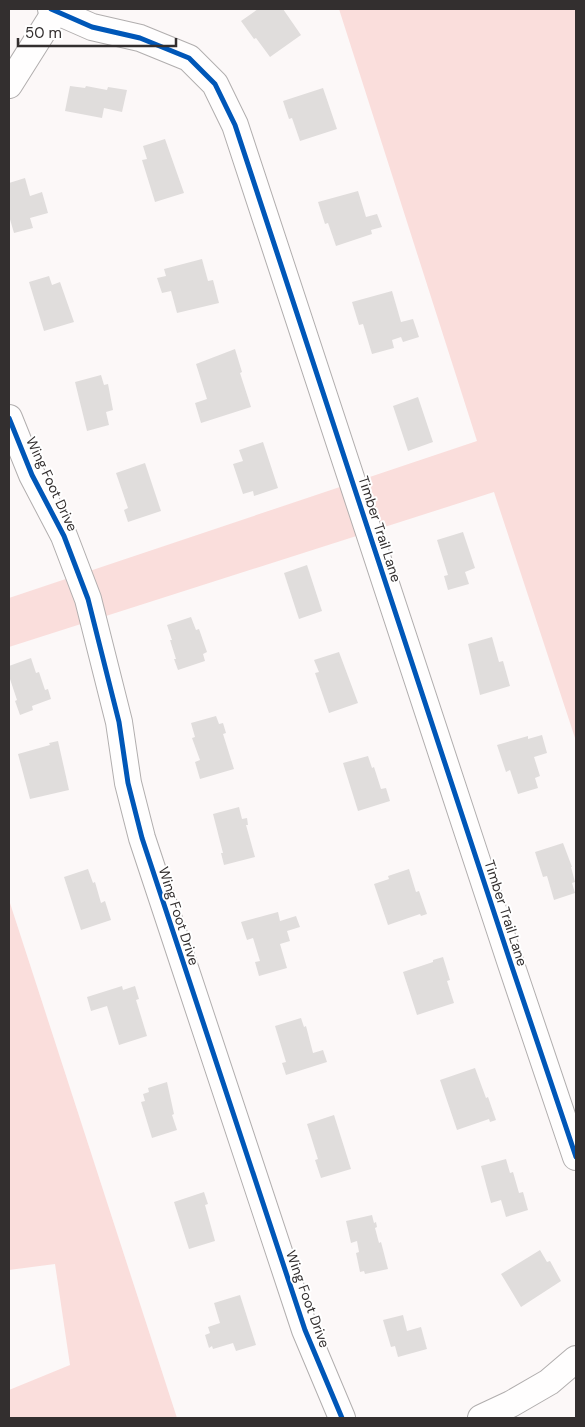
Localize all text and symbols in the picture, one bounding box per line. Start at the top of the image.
scale bar [18,15,175,47]
text: 50 m [25,23,62,43]
street label: Wing Foot Drive [22,434,82,534]
street label: Timber Trail Lane [354,474,406,584]
street label: Timber Trail Lane [480,858,532,968]
street label: Wing Foot Drive [155,865,203,968]
street label: Wing Foot Drive [282,1248,334,1350]

